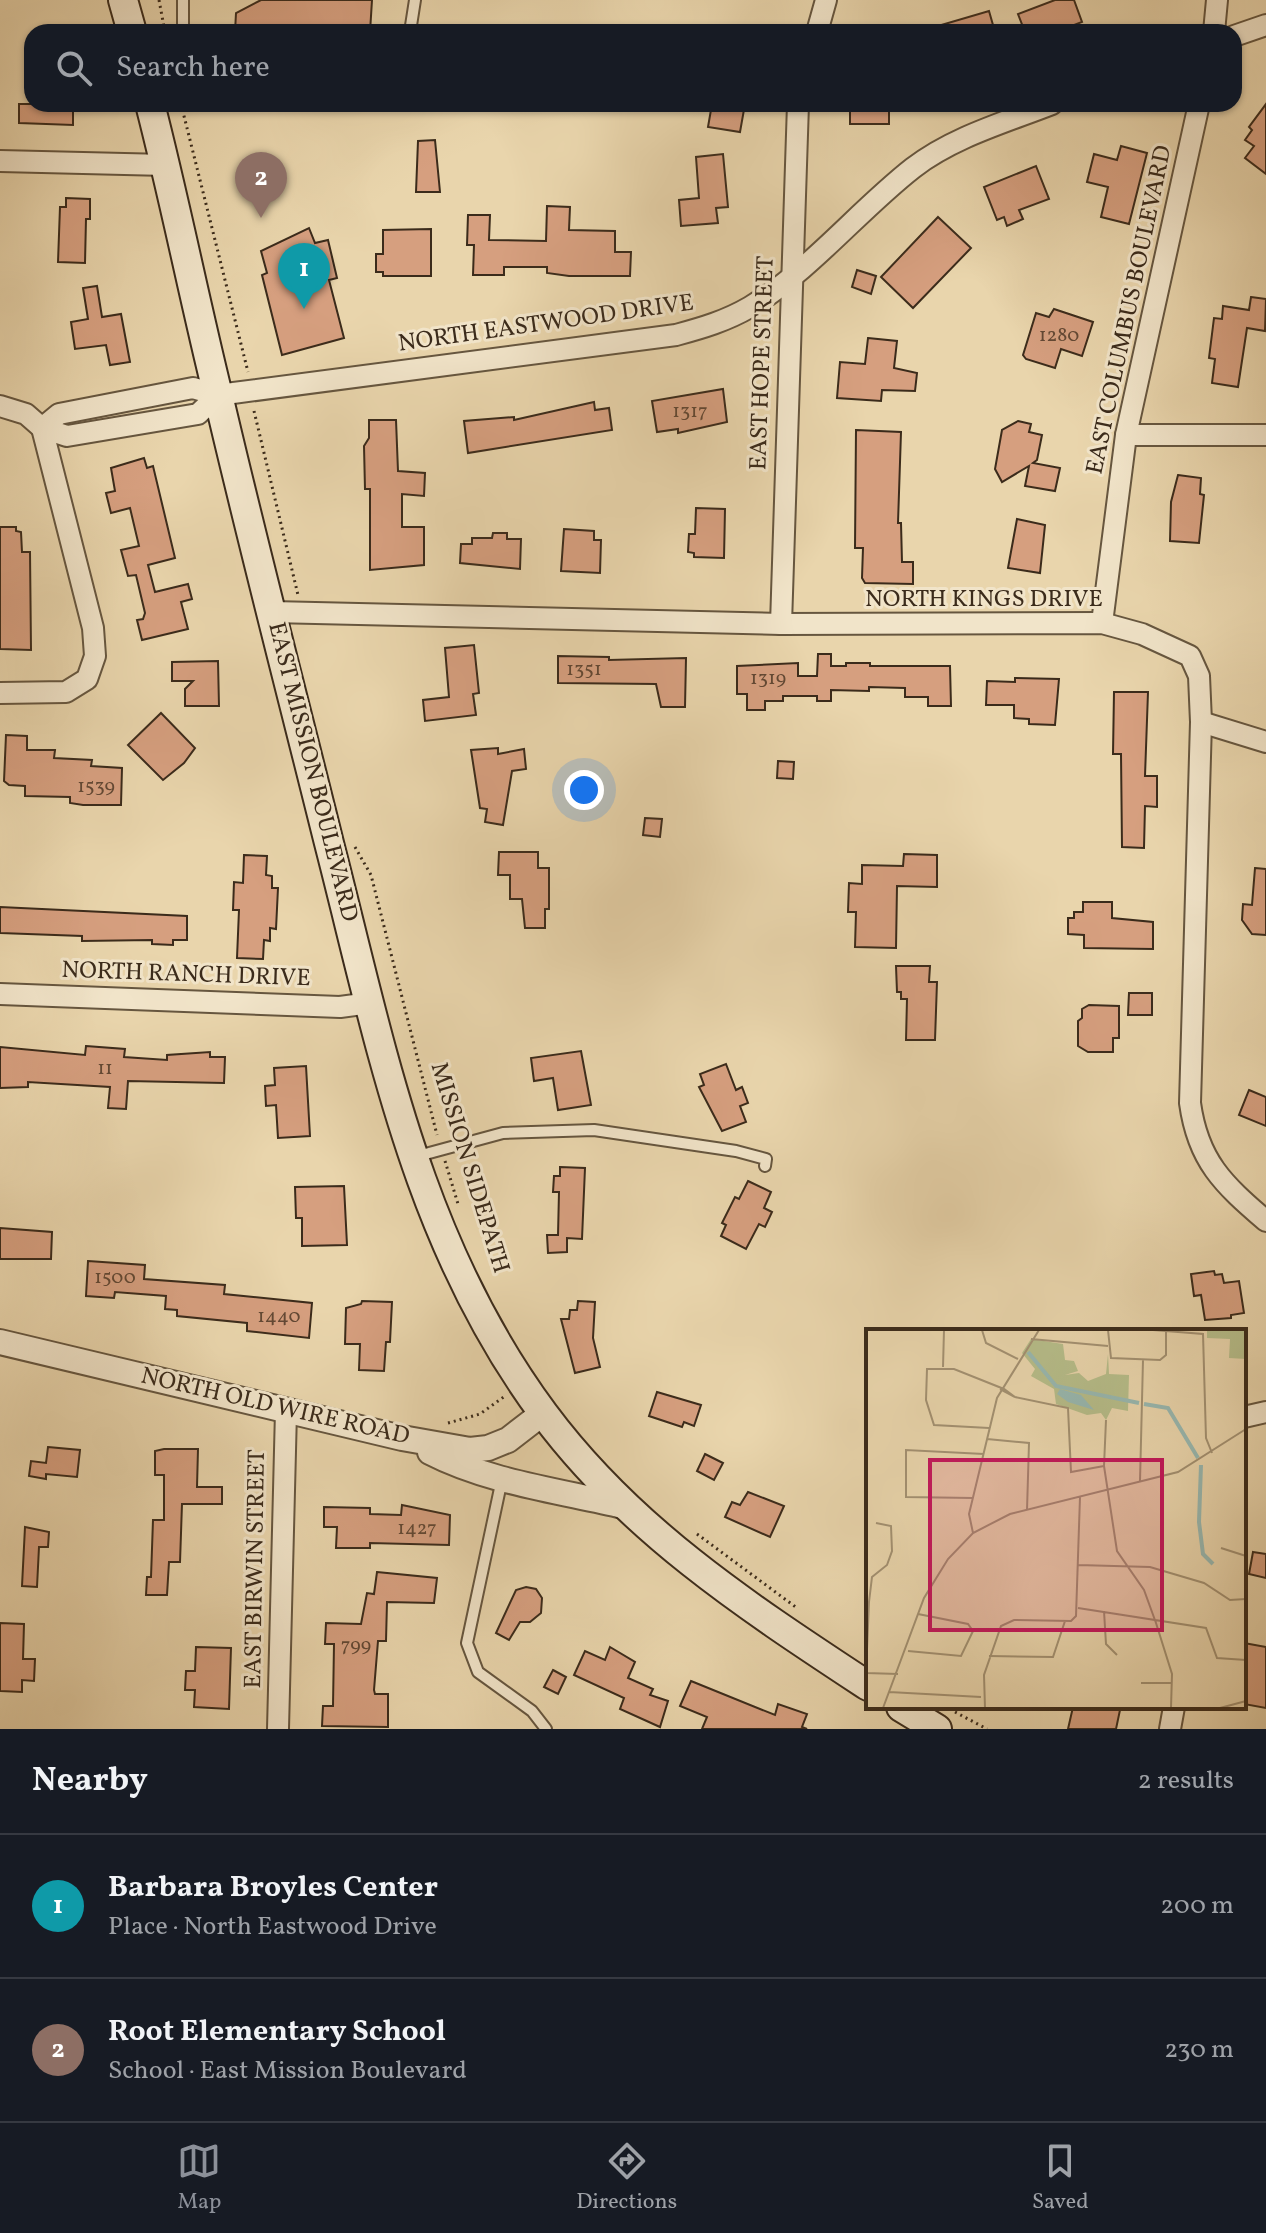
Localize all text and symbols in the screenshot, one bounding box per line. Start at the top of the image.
search box [24,24,1242,112]
icon: search [52,46,96,90]
text: Search here [116,47,270,89]
street label: EAST COLUMBUS BOULEVARD [1078,142,1182,478]
pin: 2 [235,152,287,218]
pin: 1 [278,243,330,309]
street label: EAST HOPE STREET [742,255,784,471]
street label: NORTH EASTWOOD DRIVE [396,286,696,362]
house number: 1280 [1039,322,1079,350]
house number: 1317 [672,398,708,426]
street label: NORTH KINGS DRIVE [865,583,1103,617]
street label: EAST MISSION BOULEVARD [258,619,366,925]
house number: 1351 [566,656,602,684]
house number: 1319 [750,665,786,693]
your location [564,770,604,810]
house number: 1539 [77,773,115,801]
street label: NORTH RANCH DRIVE [61,954,311,996]
house number: 11 [97,1055,113,1083]
street label: MISSION SIDEPATH [421,1058,517,1278]
house number: 1500 [94,1264,136,1292]
house number: 1440 [257,1303,301,1331]
inset map [866,1329,1246,1709]
street label: NORTH OLD WIRE ROAD [137,1359,413,1455]
street label: EAST BIRWIN STREET [237,1449,275,1689]
house number: 1427 [397,1515,437,1543]
house number: 799 [341,1632,371,1660]
text: Nearby [32,1758,148,1805]
text: 2 results [1138,1763,1234,1799]
text: Barbara Broyles Center [108,1867,438,1909]
text: 1 [53,1888,63,1924]
text: 200 m [1160,1888,1234,1924]
text: Place · North Eastwood Drive [108,1909,437,1945]
text: Root Elementary School [108,2011,446,2053]
text: 2 [51,2032,65,2068]
text: 230 m [1164,2032,1234,2068]
text: School · East Mission Boulevard [108,2053,467,2089]
tab: Map [177,2139,221,2218]
tab: Directions [576,2139,677,2218]
tab: Saved [1032,2139,1089,2218]

